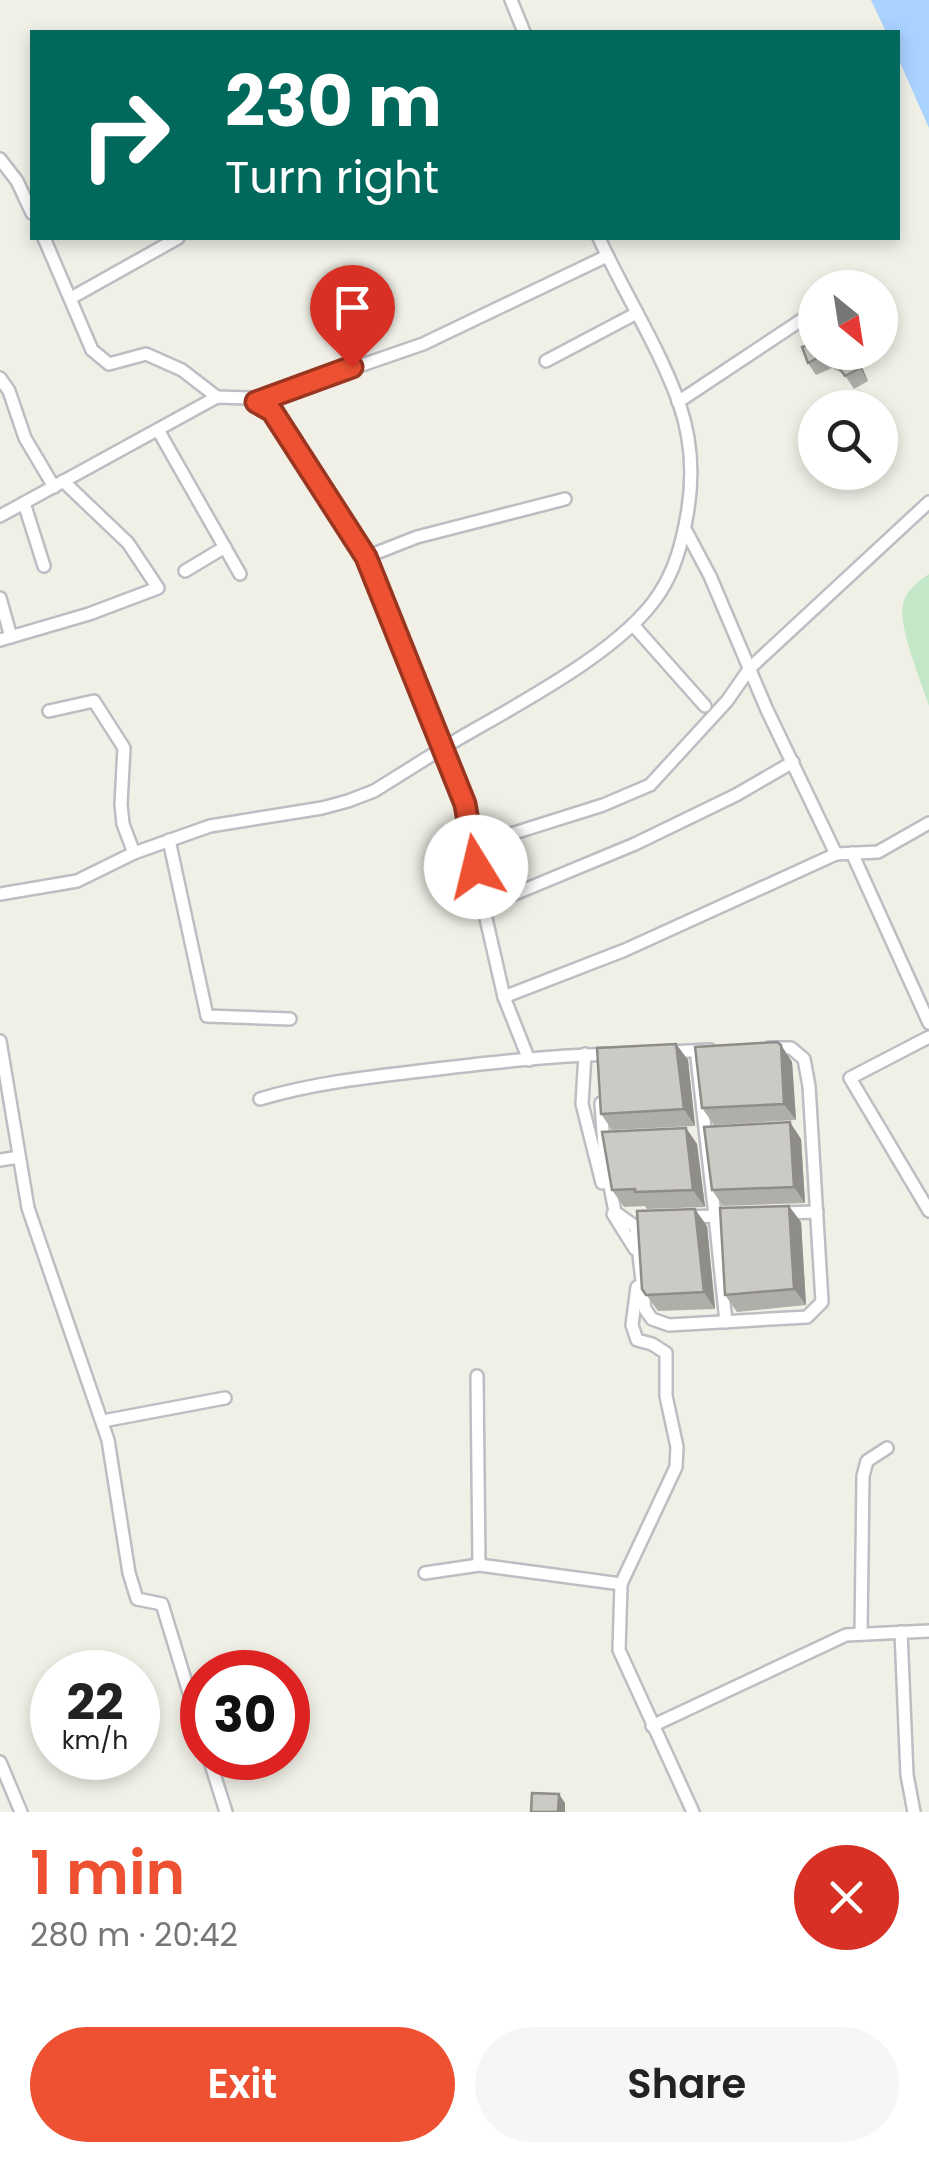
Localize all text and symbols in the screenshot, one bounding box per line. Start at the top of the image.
text: 230 m [225,52,442,151]
icon: right [60,70,190,200]
text: Turn right [225,146,439,209]
pin [310,265,395,368]
north arrow [798,270,898,370]
map controls [798,270,898,490]
icon: arrive [325,280,380,335]
button: search [798,390,898,490]
position arrow [424,815,528,919]
speed limit sign: 30 [180,1650,310,1780]
text: 22 [66,1667,124,1738]
text: km/h [62,1723,128,1758]
text: 1 min [30,1831,185,1915]
button: close [794,1845,899,1950]
text: 280 m · 20:42 [30,1912,238,1957]
button: Exit [30,2027,455,2142]
button: Share [475,2027,899,2142]

